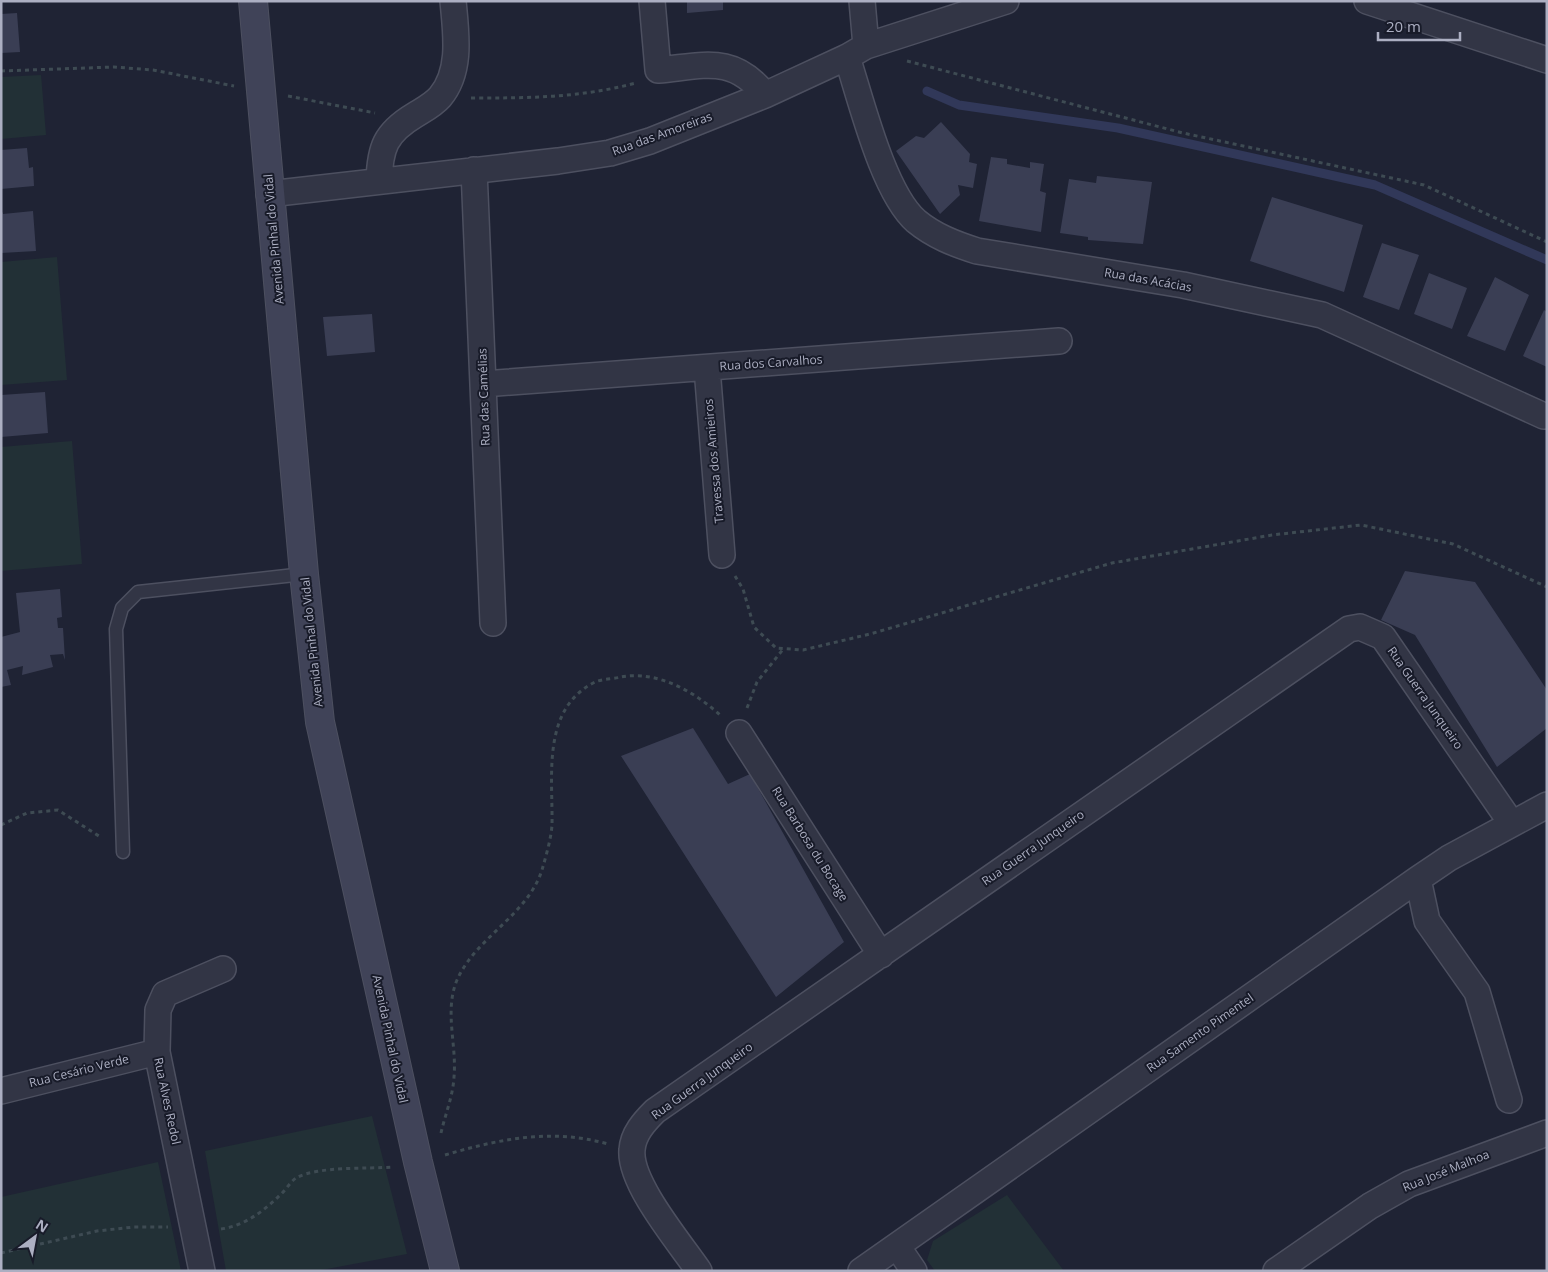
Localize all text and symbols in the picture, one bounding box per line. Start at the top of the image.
scale bar [1378,10,1460,42]
text: 20 m [1386,16,1421,36]
street label: Rua das Amoreiras [609,107,714,160]
street label: Avenida Pinhal do Vidal [259,173,288,305]
street label: Rua das Acácias [1103,263,1193,296]
street label: Rua das Camélias [473,348,494,446]
street label: Rua dos Carvalhos [719,350,823,375]
street label: Travessa dos Amieiros [700,398,727,524]
street label: Avenida Pinhal do Vidal [296,576,327,708]
street label: Rua Guerra Junqueiro [1384,643,1467,752]
street label: Rua Barbosa du Bocage [768,783,853,905]
street label: Rua Guerra Junqueiro [978,806,1087,889]
street label: Avenida Pinhal do Vidal [369,973,412,1105]
street label: Rua Samento Pimentel [1143,989,1257,1076]
street label: Rua Guerra Junqueiro [648,1038,756,1123]
street label: Rua Cesário Verde [27,1050,131,1091]
street label: Rua Alves Redol [150,1056,185,1146]
street label: Rua José Malhoa [1400,1145,1492,1196]
north arrow [10,1212,60,1262]
text: N [32,1214,52,1237]

